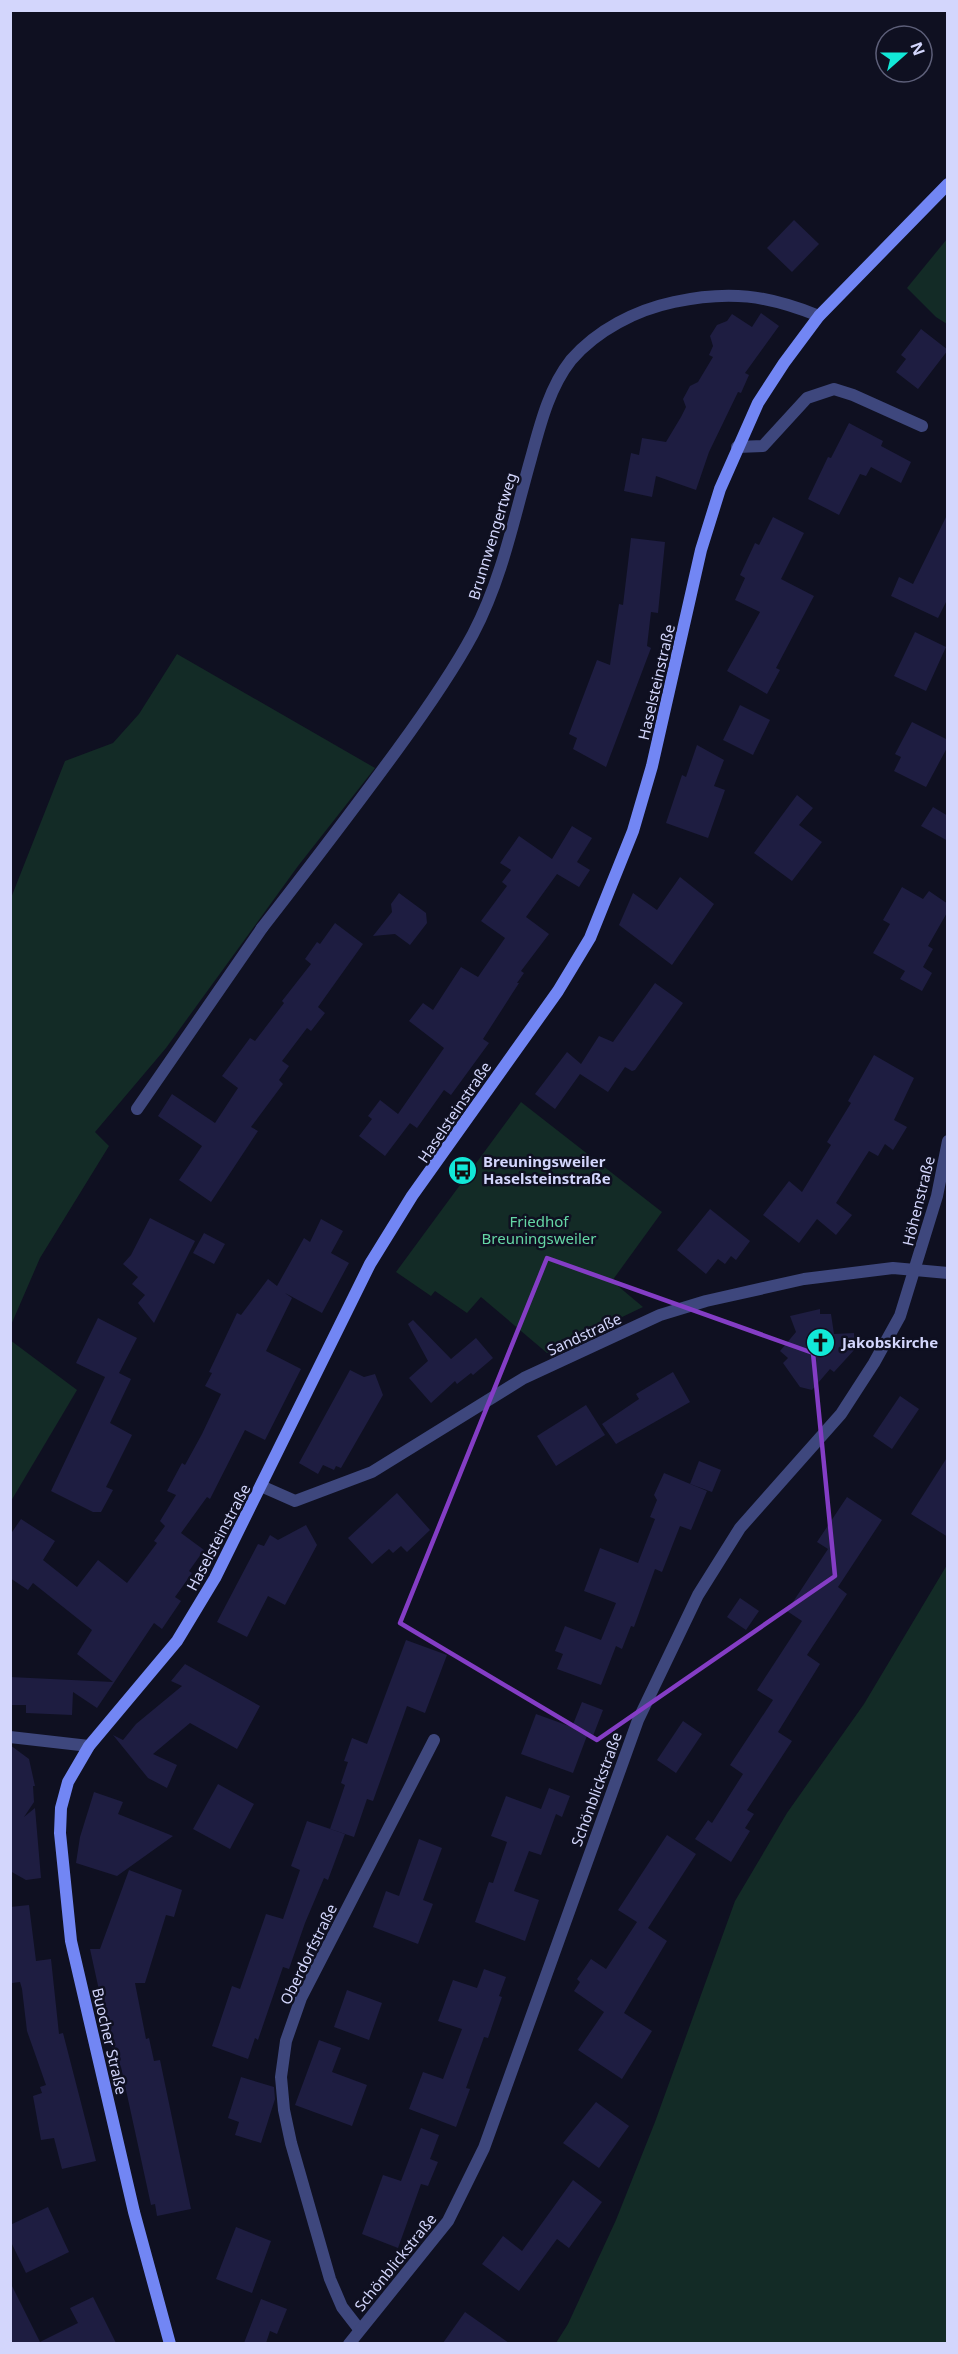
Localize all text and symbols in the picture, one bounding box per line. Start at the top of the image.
north arrow [874,24,934,84]
text: N [905,39,931,59]
street label: Brunnwengertweg [463,470,521,602]
street label: Haselsteinstraße [633,622,679,742]
street label: Haselsteinstraße [413,1057,495,1167]
place label: Breuningsweiler Haselsteinstraße [483,1151,611,1188]
bus stop icon: Breuningsweiler Haselsteinstraße [446,1154,478,1186]
street label: Höhenstraße [897,1154,939,1248]
park label: Friedhof Breuningsweiler [482,1211,596,1248]
street label: Sandstraße [544,1308,624,1360]
church icon: Jakobskirche [805,1326,837,1358]
place label: Jakobskirche [840,1332,938,1352]
street label: Haselsteinstraße [181,1480,255,1594]
street label: Schönblickstraße [566,1729,626,1849]
street label: Oberdorfstraße [275,1900,341,2008]
street label: Buocher Straße [88,1986,132,2096]
street label: Schönblickstraße [349,2209,441,2315]

